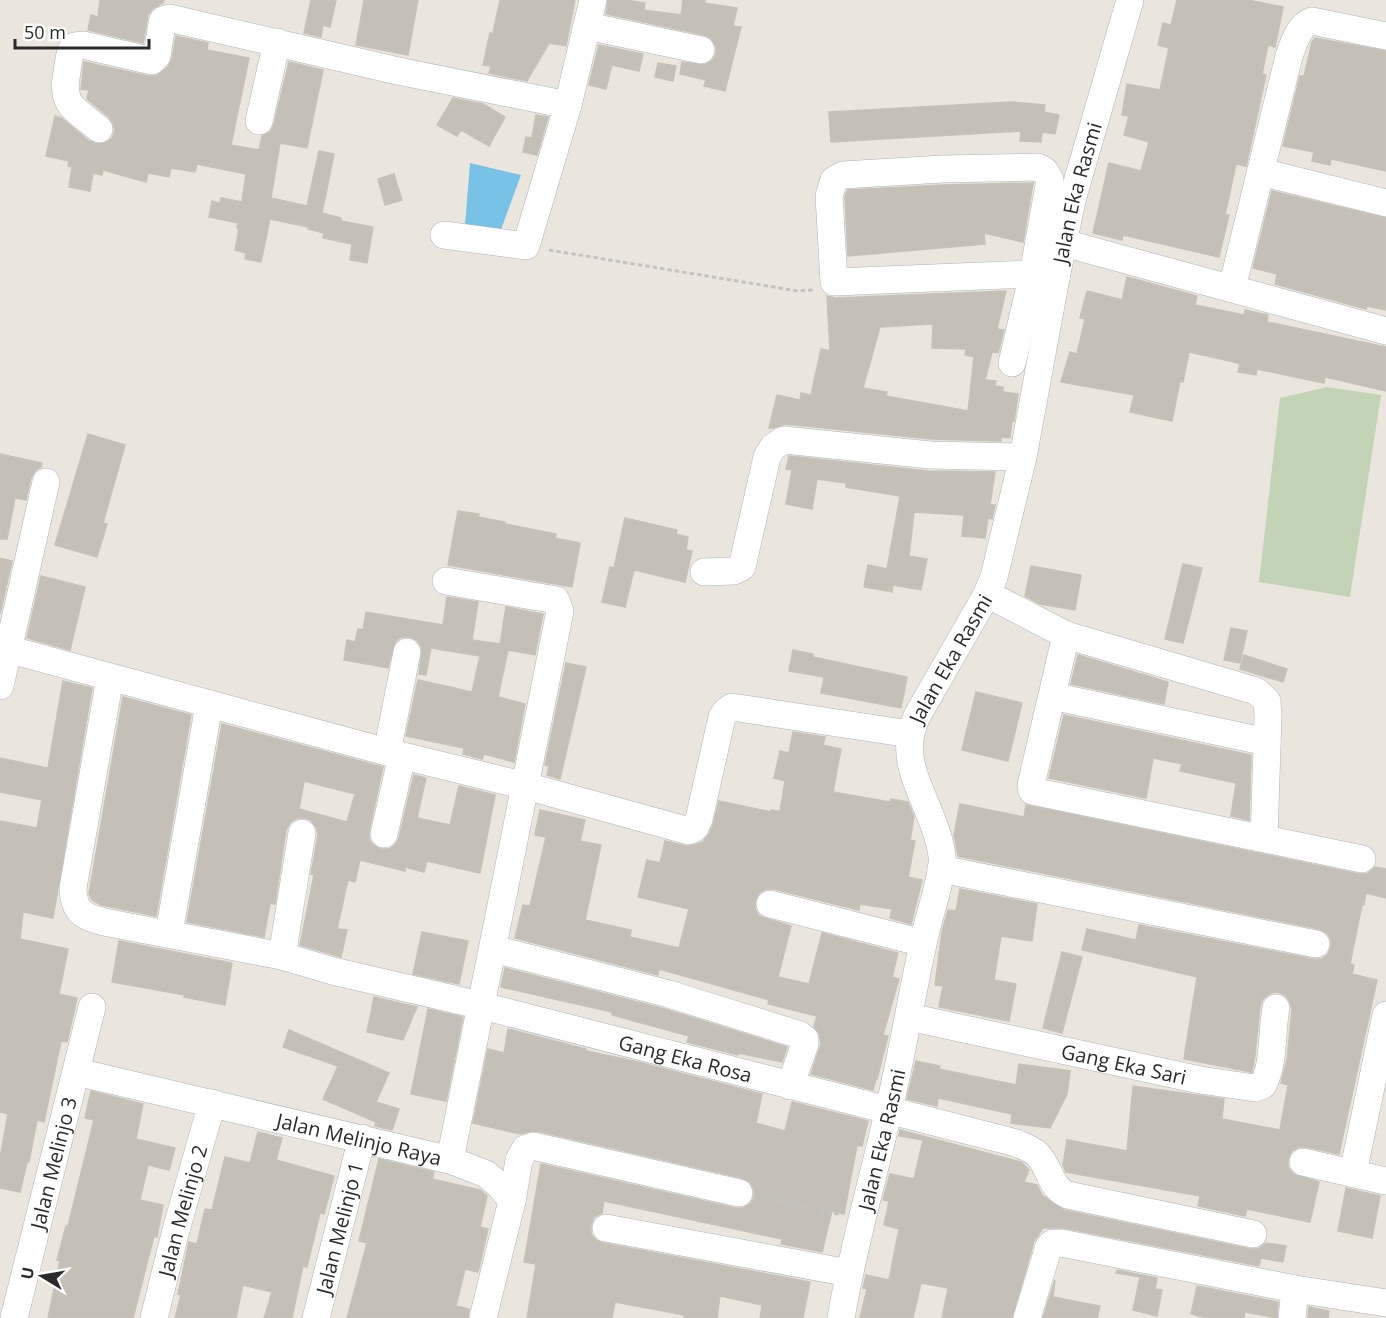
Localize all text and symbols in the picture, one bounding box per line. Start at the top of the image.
scale bar [15,12,148,50]
text: 50 m [24,20,66,44]
street label: Jalan Eka Rasmi [1045,119,1107,268]
street label: Jalan Eka Rasmi [901,589,998,729]
street label: Gang Eka Rosa [616,1028,755,1088]
street label: Gang Eka Sari [1059,1037,1189,1090]
street label: Jalan Eka Rasmi [851,1066,911,1215]
street label: Jalan Melinjo 3 [23,1094,83,1234]
street label: Jalan Melinjo Raya [272,1106,444,1171]
street label: Jalan Melinjo 2 [151,1142,213,1281]
street label: Jalan Melinjo 1 [309,1159,369,1299]
north arrow [12,1246,72,1306]
text: U [15,1265,39,1281]

